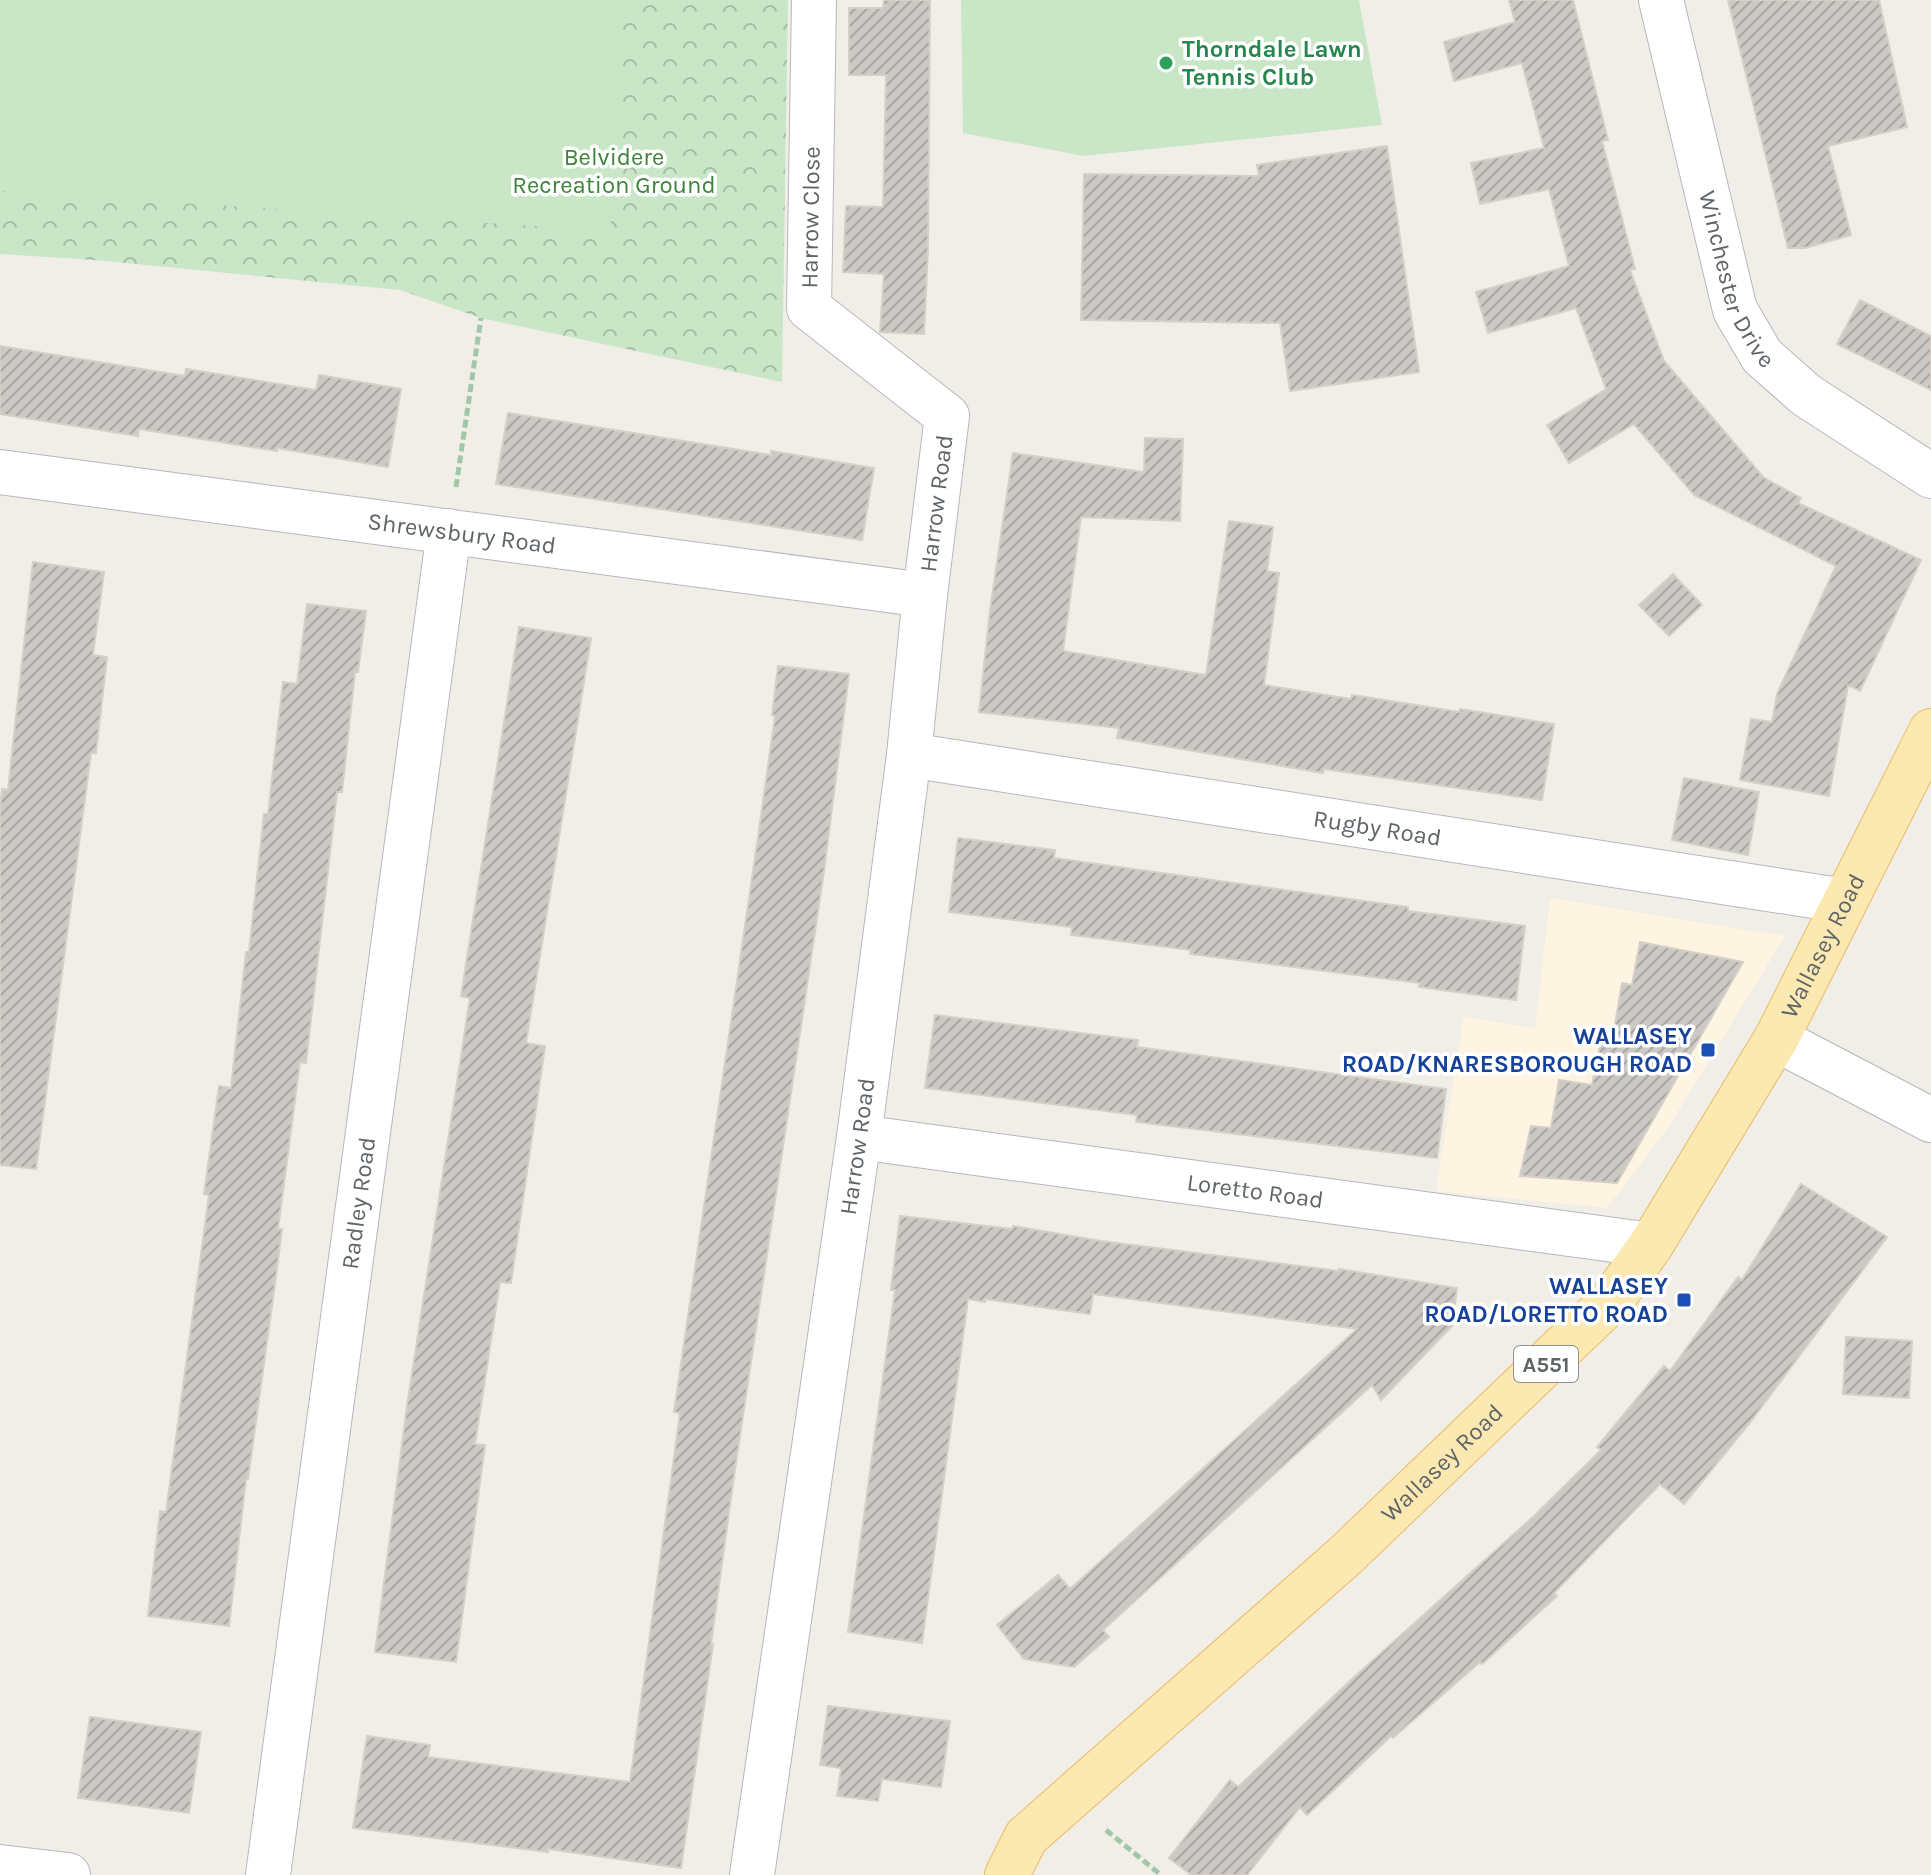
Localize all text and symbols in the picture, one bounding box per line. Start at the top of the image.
place label: Thorndale Lawn Tennis Club [1182,35,1362,91]
marker: Thorndale Lawn Tennis Club [1157,54,1175,72]
park label: Belvidere Recreation Ground [512,143,716,199]
street label: Harrow Close [795,146,826,289]
street label: Winchester Drive [1693,188,1780,374]
street label: Harrow Road [914,433,959,574]
street label: Shrewsbury Road [366,507,558,560]
street label: Rugby Road [1311,804,1443,852]
street label: Wallasey Road [1775,869,1871,1023]
place label: WALLASEY ROAD/KNARESBOROUGH ROAD [1342,1022,1692,1078]
marker: WALLASEY ROAD/KNARESBOROUGH ROAD [1699,1041,1717,1059]
street label: Harrow Road [834,1076,881,1217]
street label: Radley Road [336,1135,381,1271]
street label: Loretto Road [1185,1168,1325,1214]
place label: WALLASEY ROAD/LORETTO ROAD [1424,1272,1668,1328]
marker: WALLASEY ROAD/LORETTO ROAD [1675,1291,1693,1309]
road number: A551 [1514,1346,1578,1382]
street label: Wallasey Road [1375,1398,1509,1528]

